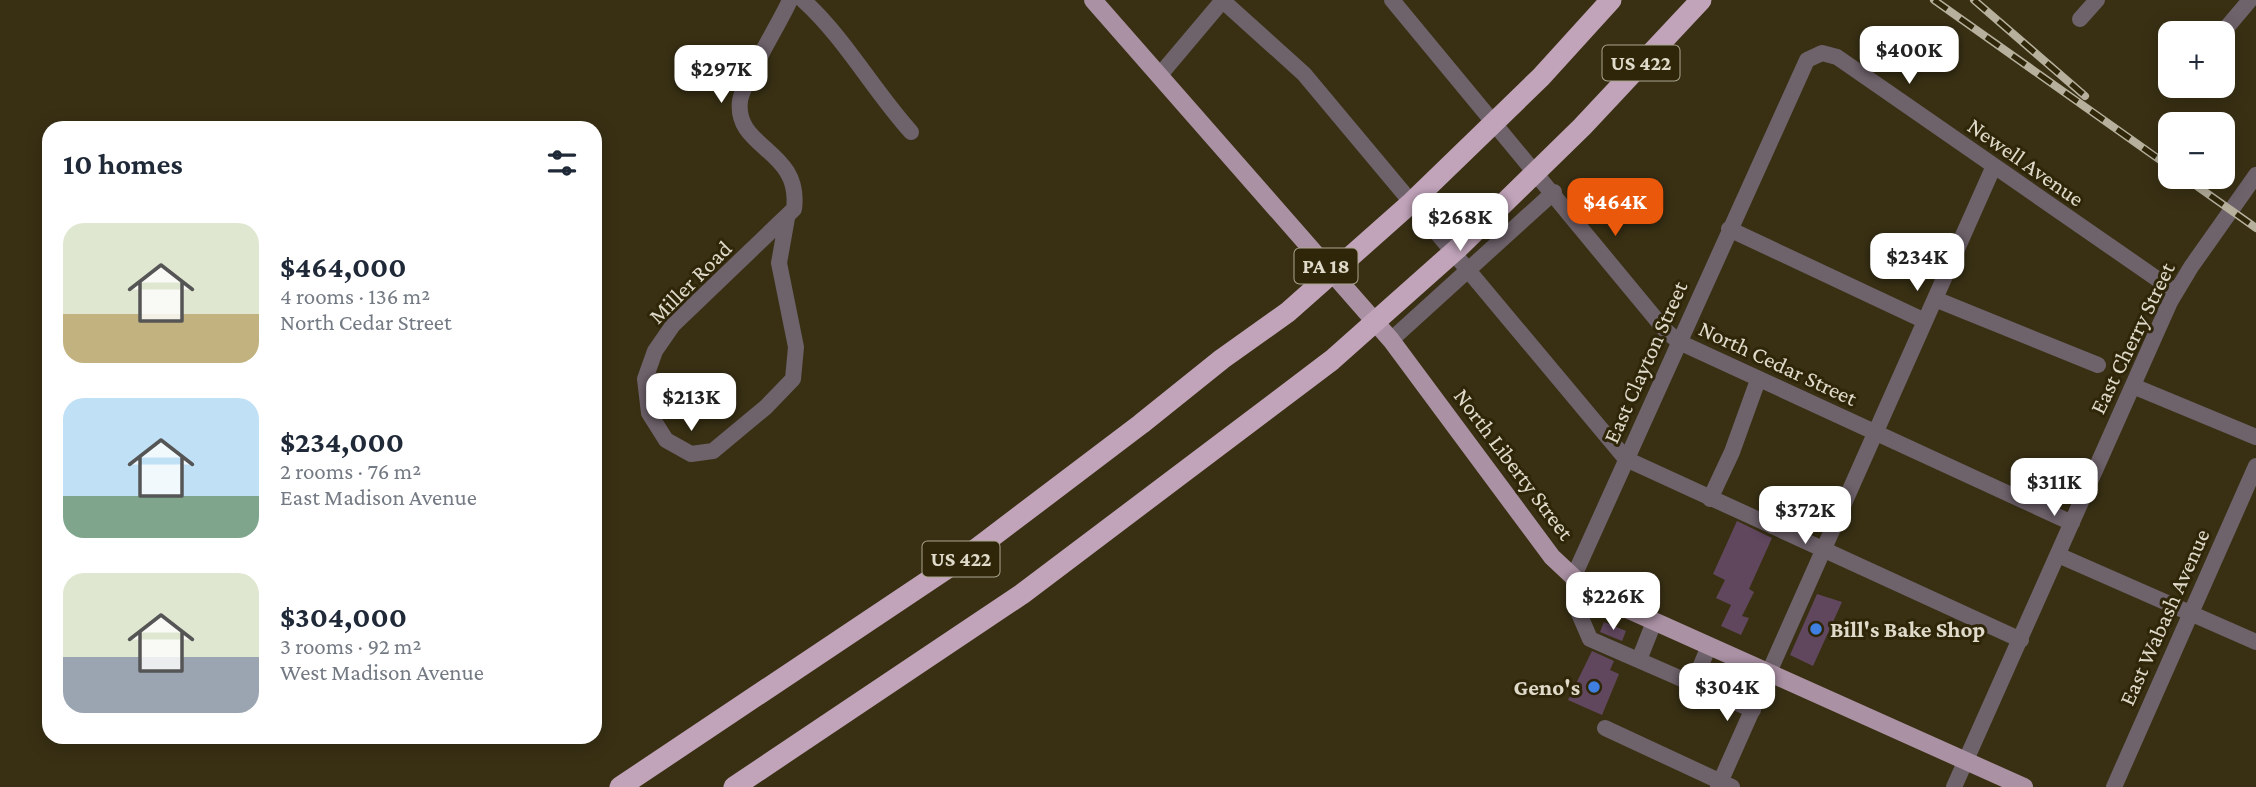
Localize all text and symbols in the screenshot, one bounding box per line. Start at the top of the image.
map controls [2158,21,2235,189]
button: + [2158,21,2235,98]
pin: $400K [1860,27,1958,86]
text: $400K [1876,36,1942,62]
pin: $297K [672,46,770,105]
road number: US 422 [1602,46,1680,80]
text: $297K [690,55,752,81]
street label: Newell Avenue [1963,112,2089,212]
button: − [2158,112,2235,189]
icon: filters [543,144,581,182]
text: 10 homes [63,147,183,180]
pin: $464K [1566,178,1664,238]
text: $464K [1583,188,1647,214]
pin: $268K [1411,194,1509,253]
text: $268K [1428,203,1492,229]
pin: $234K [1868,233,1966,293]
street label: Miller Road [643,235,737,329]
text: $234K [1886,243,1948,269]
road number: PA 18 [1294,248,1358,284]
text: $464,000 [280,250,407,283]
icon: home [119,251,203,335]
street label: East Cherry Street [2084,258,2180,418]
street label: East Clayton Street [1598,277,1692,447]
text: 4 rooms · 136 m² [280,283,430,309]
text: North Cedar Street [280,309,452,335]
street label: North Cedar Street [1695,315,1862,411]
pin: $213K [642,374,740,433]
text: $213K [662,383,720,409]
street label: North Liberty Street [1449,383,1580,545]
text: $234,000 [280,425,404,458]
icon: home [119,426,203,510]
text: 2 rooms · 76 m² [280,458,421,484]
pin: $311K [2005,458,2103,518]
text: $311K [2027,468,2081,494]
text: East Madison Avenue [280,484,477,510]
pin: $372K [1756,486,1854,546]
text: $372K [1775,496,1835,522]
street label: East Wabash Avenue [2113,525,2215,709]
road number: US 422 [922,542,1000,576]
pin: $226K [1564,572,1662,632]
text: $226K [1582,582,1644,608]
text: $304,000 [280,600,407,633]
icon: home [119,601,203,685]
place label: Bill's Bake Shop [1830,616,1985,642]
marker: Bill's Bake Shop [1808,621,1824,637]
text: 3 rooms · 92 m² [280,633,421,659]
text: West Madison Avenue [280,659,484,685]
pin: $304K [1678,664,1776,723]
text: $304K [1695,673,1759,699]
place label: Geno's [1514,674,1580,700]
marker: Geno's [1586,679,1602,695]

